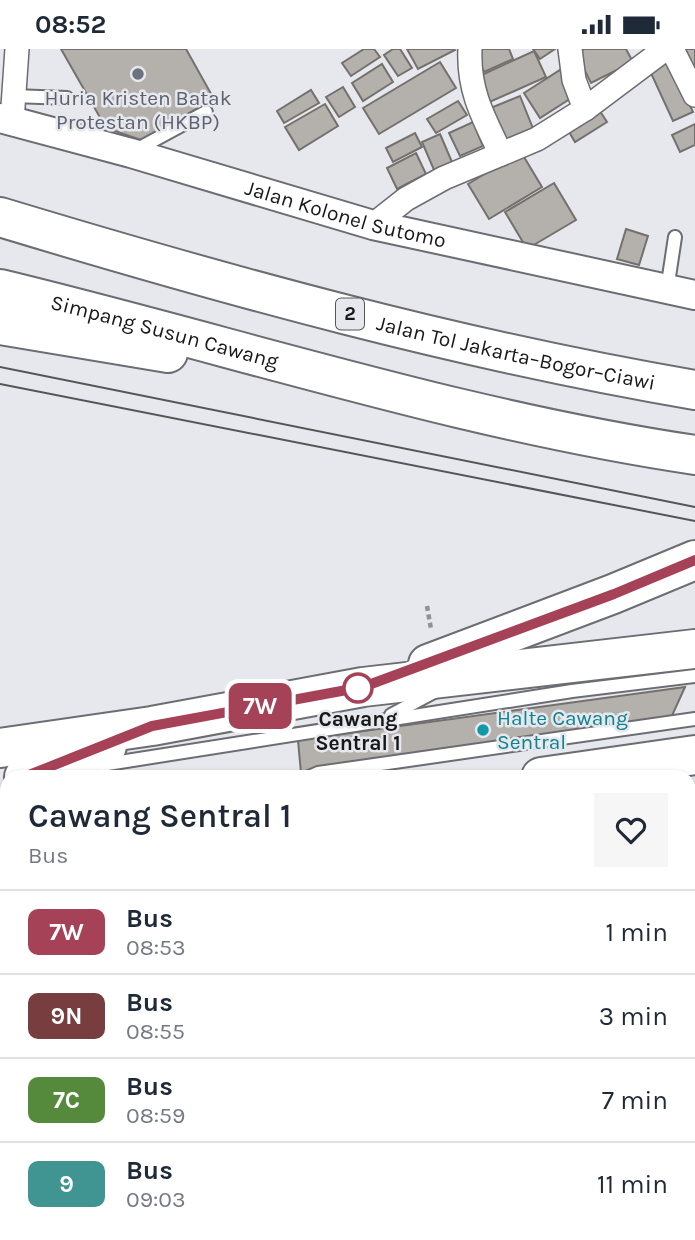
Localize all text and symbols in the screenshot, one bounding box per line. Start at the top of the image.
text: 08:52 [35,9,106,40]
marker: Huria Kristen Batak Protestan (HKBP) [130,66,146,82]
place label: Huria Kristen Batak Protestan (HKBP) [44,86,232,134]
street label: Jalan Kolonel Sutomo [242,176,448,253]
street label: Simpang Susun Cawang [48,290,281,373]
road number: 2 [336,298,364,329]
street label: Jalan Tol Jakarta–Bogor–Ciawi [374,311,657,395]
marker: Cawang Sentral 1 [343,673,373,703]
line badge: 7W [229,683,292,729]
text: 7W [243,692,277,720]
place label: Halte Cawang Sentral [497,706,628,754]
place label: Cawang Sentral 1 [315,707,401,755]
marker: Halte Cawang Sentral [475,722,491,738]
button: heart [594,793,668,867]
text: Cawang Sentral 1 [28,797,292,835]
text: Bus [28,842,68,869]
text: Bus [126,903,173,934]
text: 1 min [605,917,668,948]
text: 7W [49,918,84,946]
text: 08:53 [126,934,186,961]
text: Bus [126,987,173,1018]
text: 3 min [599,1001,668,1032]
text: 9N [51,1002,82,1030]
text: 08:55 [126,1018,185,1045]
text: Bus [126,1071,173,1102]
text: 7 min [602,1085,668,1116]
text: 7C [53,1086,80,1114]
text: 08:59 [126,1102,185,1129]
text: Bus [126,1155,173,1186]
text: 11 min [597,1169,668,1200]
text: 9 [59,1170,74,1198]
text: 09:03 [126,1186,186,1213]

